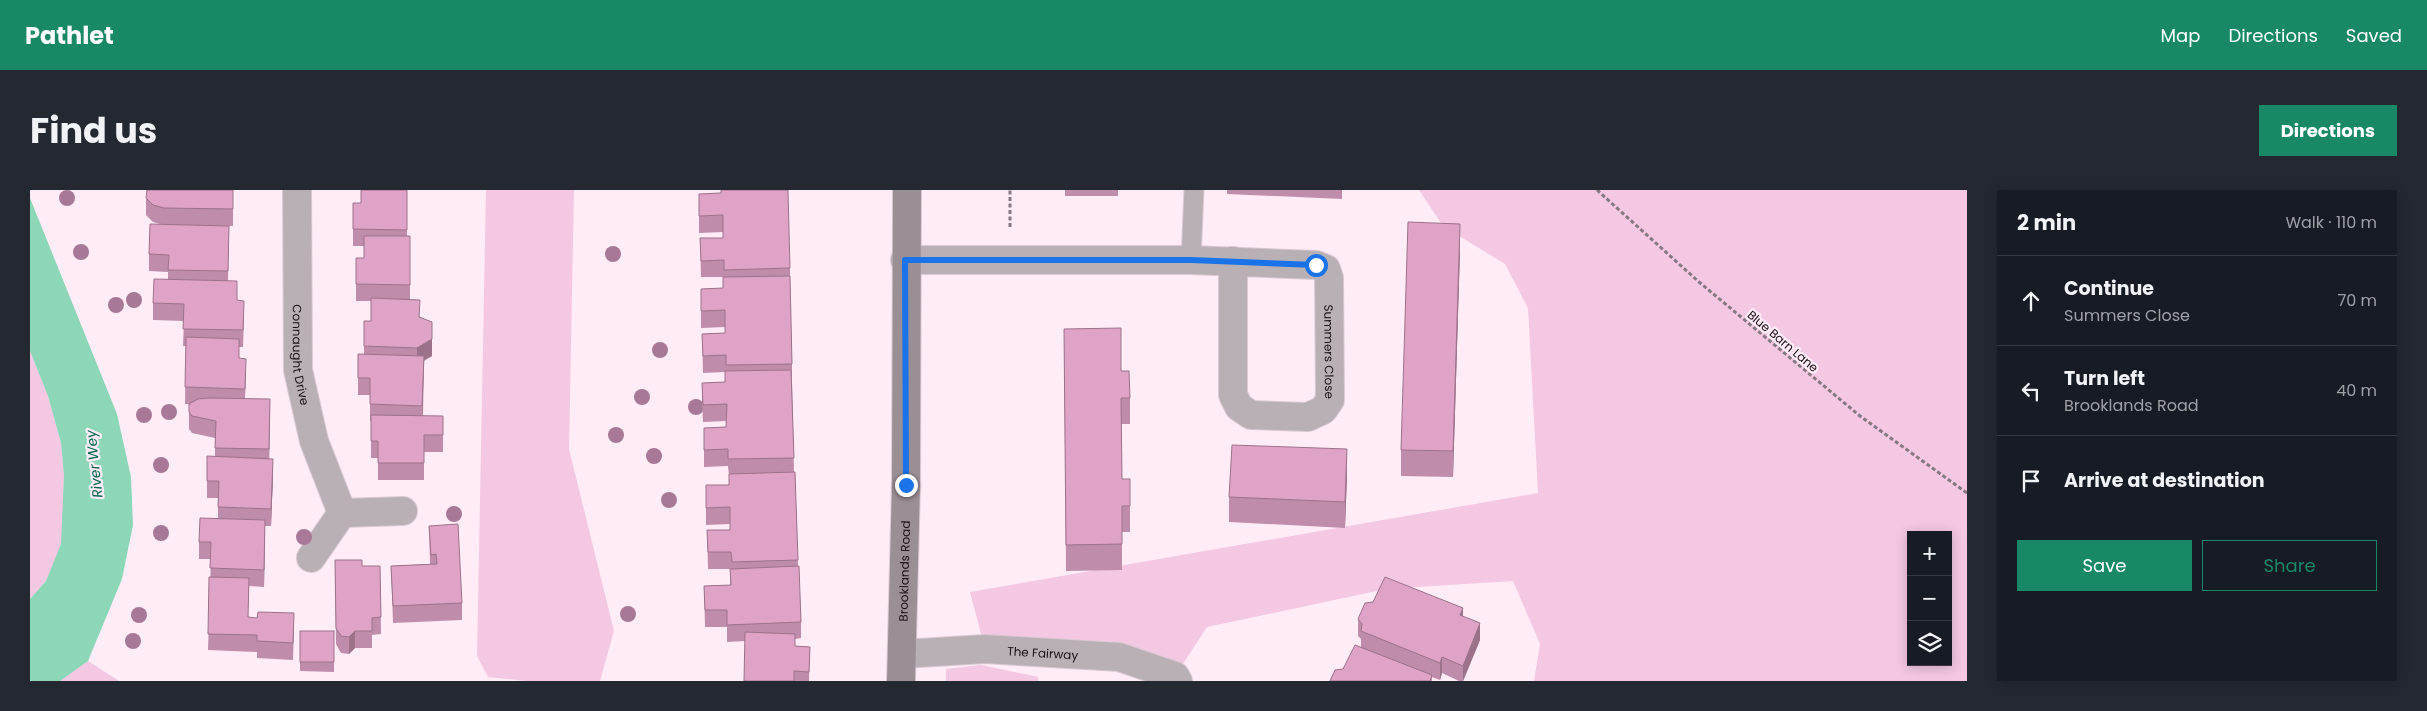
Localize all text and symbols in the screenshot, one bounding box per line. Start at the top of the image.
text: Pathlet [25,19,114,52]
text: Map [2161,23,2200,48]
text: Directions [2228,23,2318,48]
text: Saved [2346,23,2402,48]
button: Directions [2259,105,2397,156]
text: Find us [30,106,157,155]
text: 2 min [2017,208,2076,237]
text: Walk · 110 m [2285,211,2377,234]
route start [1305,254,1328,277]
text: Continue [2064,275,2154,302]
icon: ahead [2017,287,2045,315]
text: 70 m [2337,289,2377,312]
street label: Connaught Drive [289,304,314,407]
street label: Summers Close [1321,304,1338,399]
text: Summers Close [2064,304,2190,327]
street label: Blue Barn Lane [1744,306,1822,376]
text: Turn left [2064,365,2145,392]
icon: left [2017,377,2045,405]
text: 40 m [2336,379,2377,402]
text: Brooklands Road [2064,394,2199,417]
water label: River Wey [80,428,108,499]
icon: arrive [2017,467,2045,495]
text: Arrive at destination [2064,467,2265,494]
route end [895,474,918,497]
street label: Brooklands Road [894,520,914,622]
map controls [1907,531,1952,666]
button: + [1907,531,1952,576]
button: Save [2017,540,2192,591]
button: Share [2202,540,2377,591]
button: − [1907,576,1952,621]
button: layers [1907,621,1952,666]
street label: The Fairway [1007,642,1079,663]

